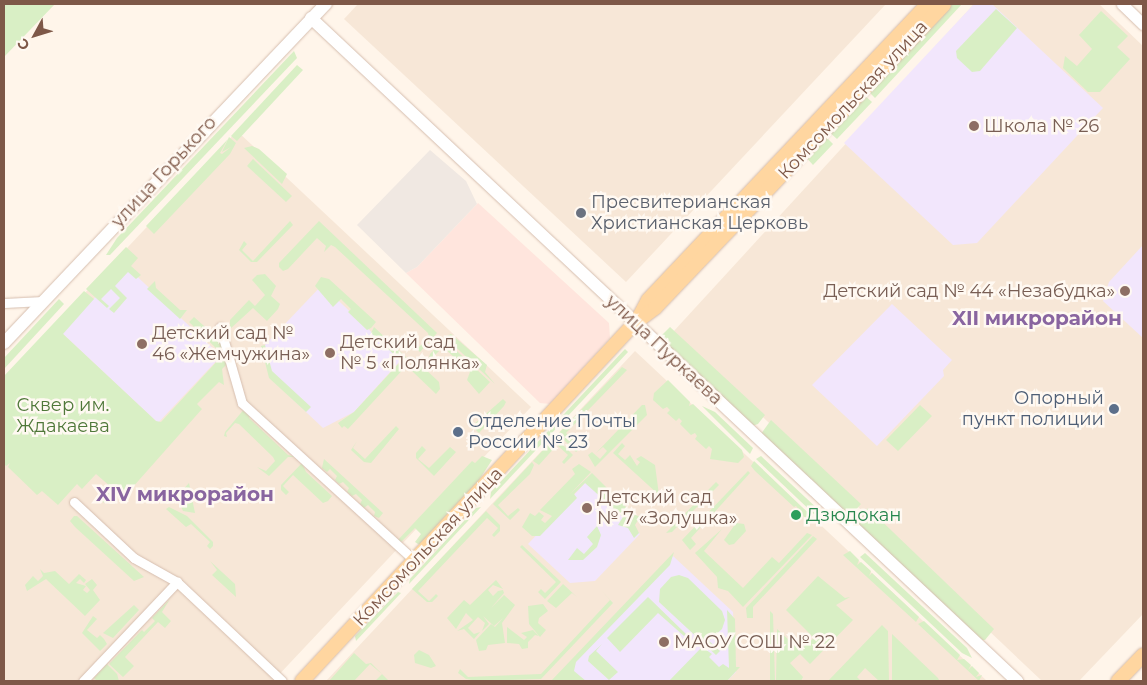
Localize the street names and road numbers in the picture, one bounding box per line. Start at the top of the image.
street label: Комсомольская улица [774,16,932,184]
street label: улица Горького [107,112,221,232]
street label: улица Пуркаева [601,290,727,410]
street label: Комсомольская улица [349,463,507,631]

